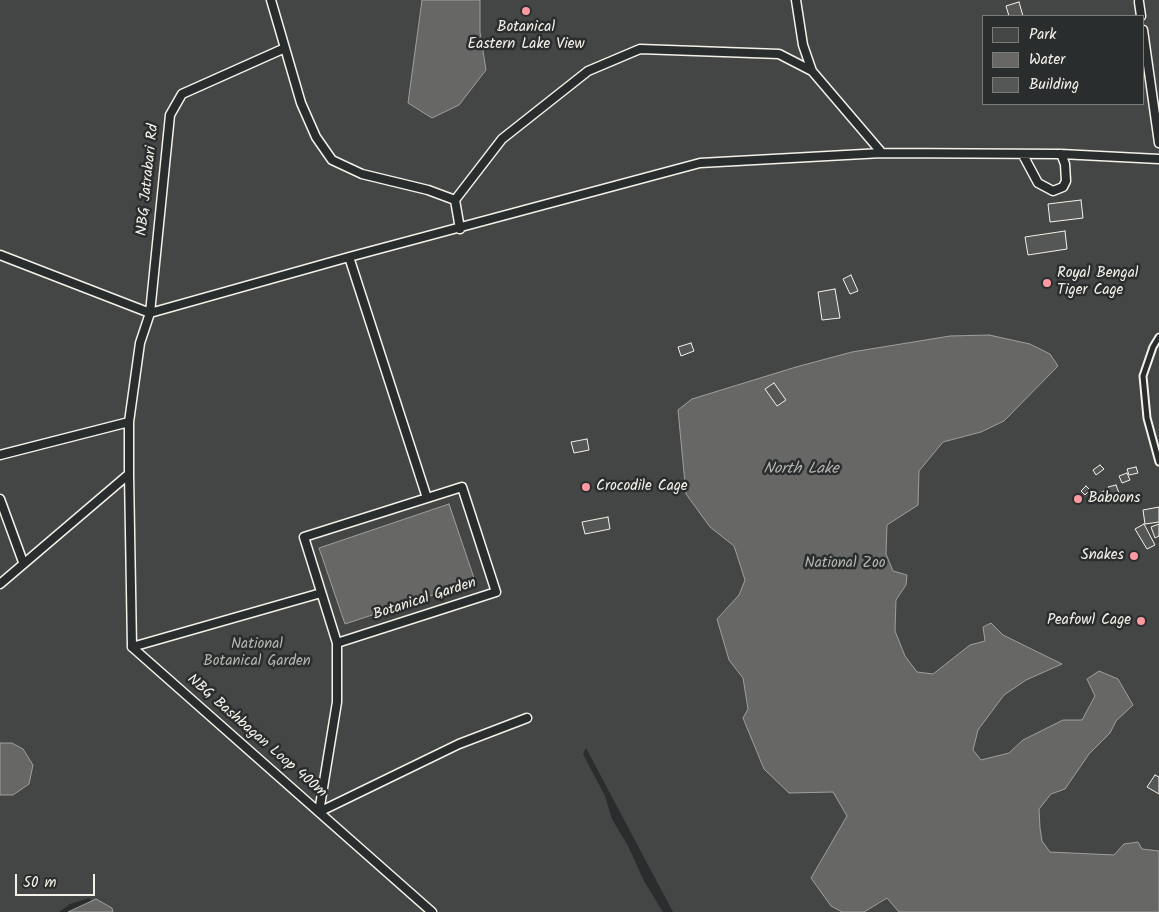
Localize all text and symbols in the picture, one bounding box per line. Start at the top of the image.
marker: Botanical Eastern Lake View [520,5,532,17]
legend [982,15,1144,105]
place label: Botanical Eastern Lake View [467,19,585,54]
text: Park [1029,23,1056,47]
text: Water [1029,48,1065,72]
text: Building [1029,73,1079,97]
street label: NBG Jatrabari Rd [134,123,164,237]
place label: Royal Bengal Tiger Cage [1057,265,1138,300]
marker: Royal Bengal Tiger Cage [1041,277,1053,289]
water label: North Lake [763,460,839,480]
place label: Crocodile Cage [596,478,688,496]
marker: Crocodile Cage [580,481,592,493]
place label: Baboons [1088,490,1140,508]
marker: Baboons [1072,493,1084,505]
place label: Snakes [1081,547,1124,565]
marker: Snakes [1128,550,1140,562]
park label: National Zoo [805,555,885,573]
street label: Botanical Garden [371,575,479,625]
place label: Peafowl Cage [1047,612,1131,630]
marker: Peafowl Cage [1135,615,1147,627]
park label: National Botanical Garden [203,636,311,671]
street label: NBG Bashbagan Loop 400m [182,671,330,803]
scale bar [18,864,98,896]
text: 50 m [23,871,57,895]

